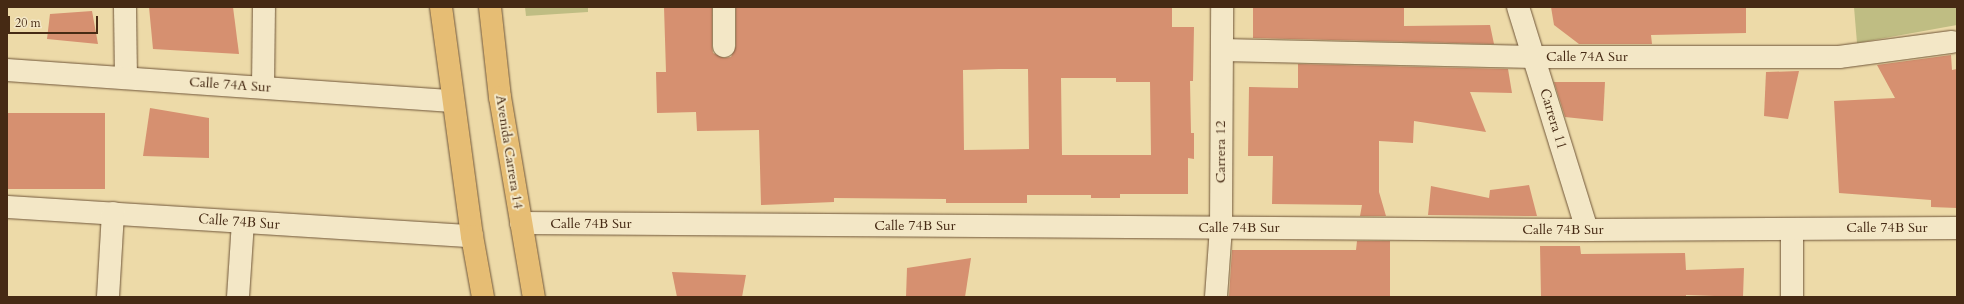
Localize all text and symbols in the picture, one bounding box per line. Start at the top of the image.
scale bar [10,8,100,34]
text: 20 m [15,15,41,31]
street label: Calle 74A Sur [1546,49,1628,65]
street label: Calle 74A Sur [189,74,271,96]
street label: Carrera 11 [1536,87,1570,151]
street label: Avenida Carrera 14 [492,94,526,210]
street label: Carrera 12 [1213,121,1229,183]
street label: Calle 74B Sur [198,211,280,233]
street label: Calle 74B Sur [550,216,632,232]
street label: Calle 74B Sur [874,218,956,234]
street label: Calle 74B Sur [1198,220,1280,236]
street label: Calle 74B Sur [1846,220,1928,236]
street label: Calle 74B Sur [1522,222,1604,238]

